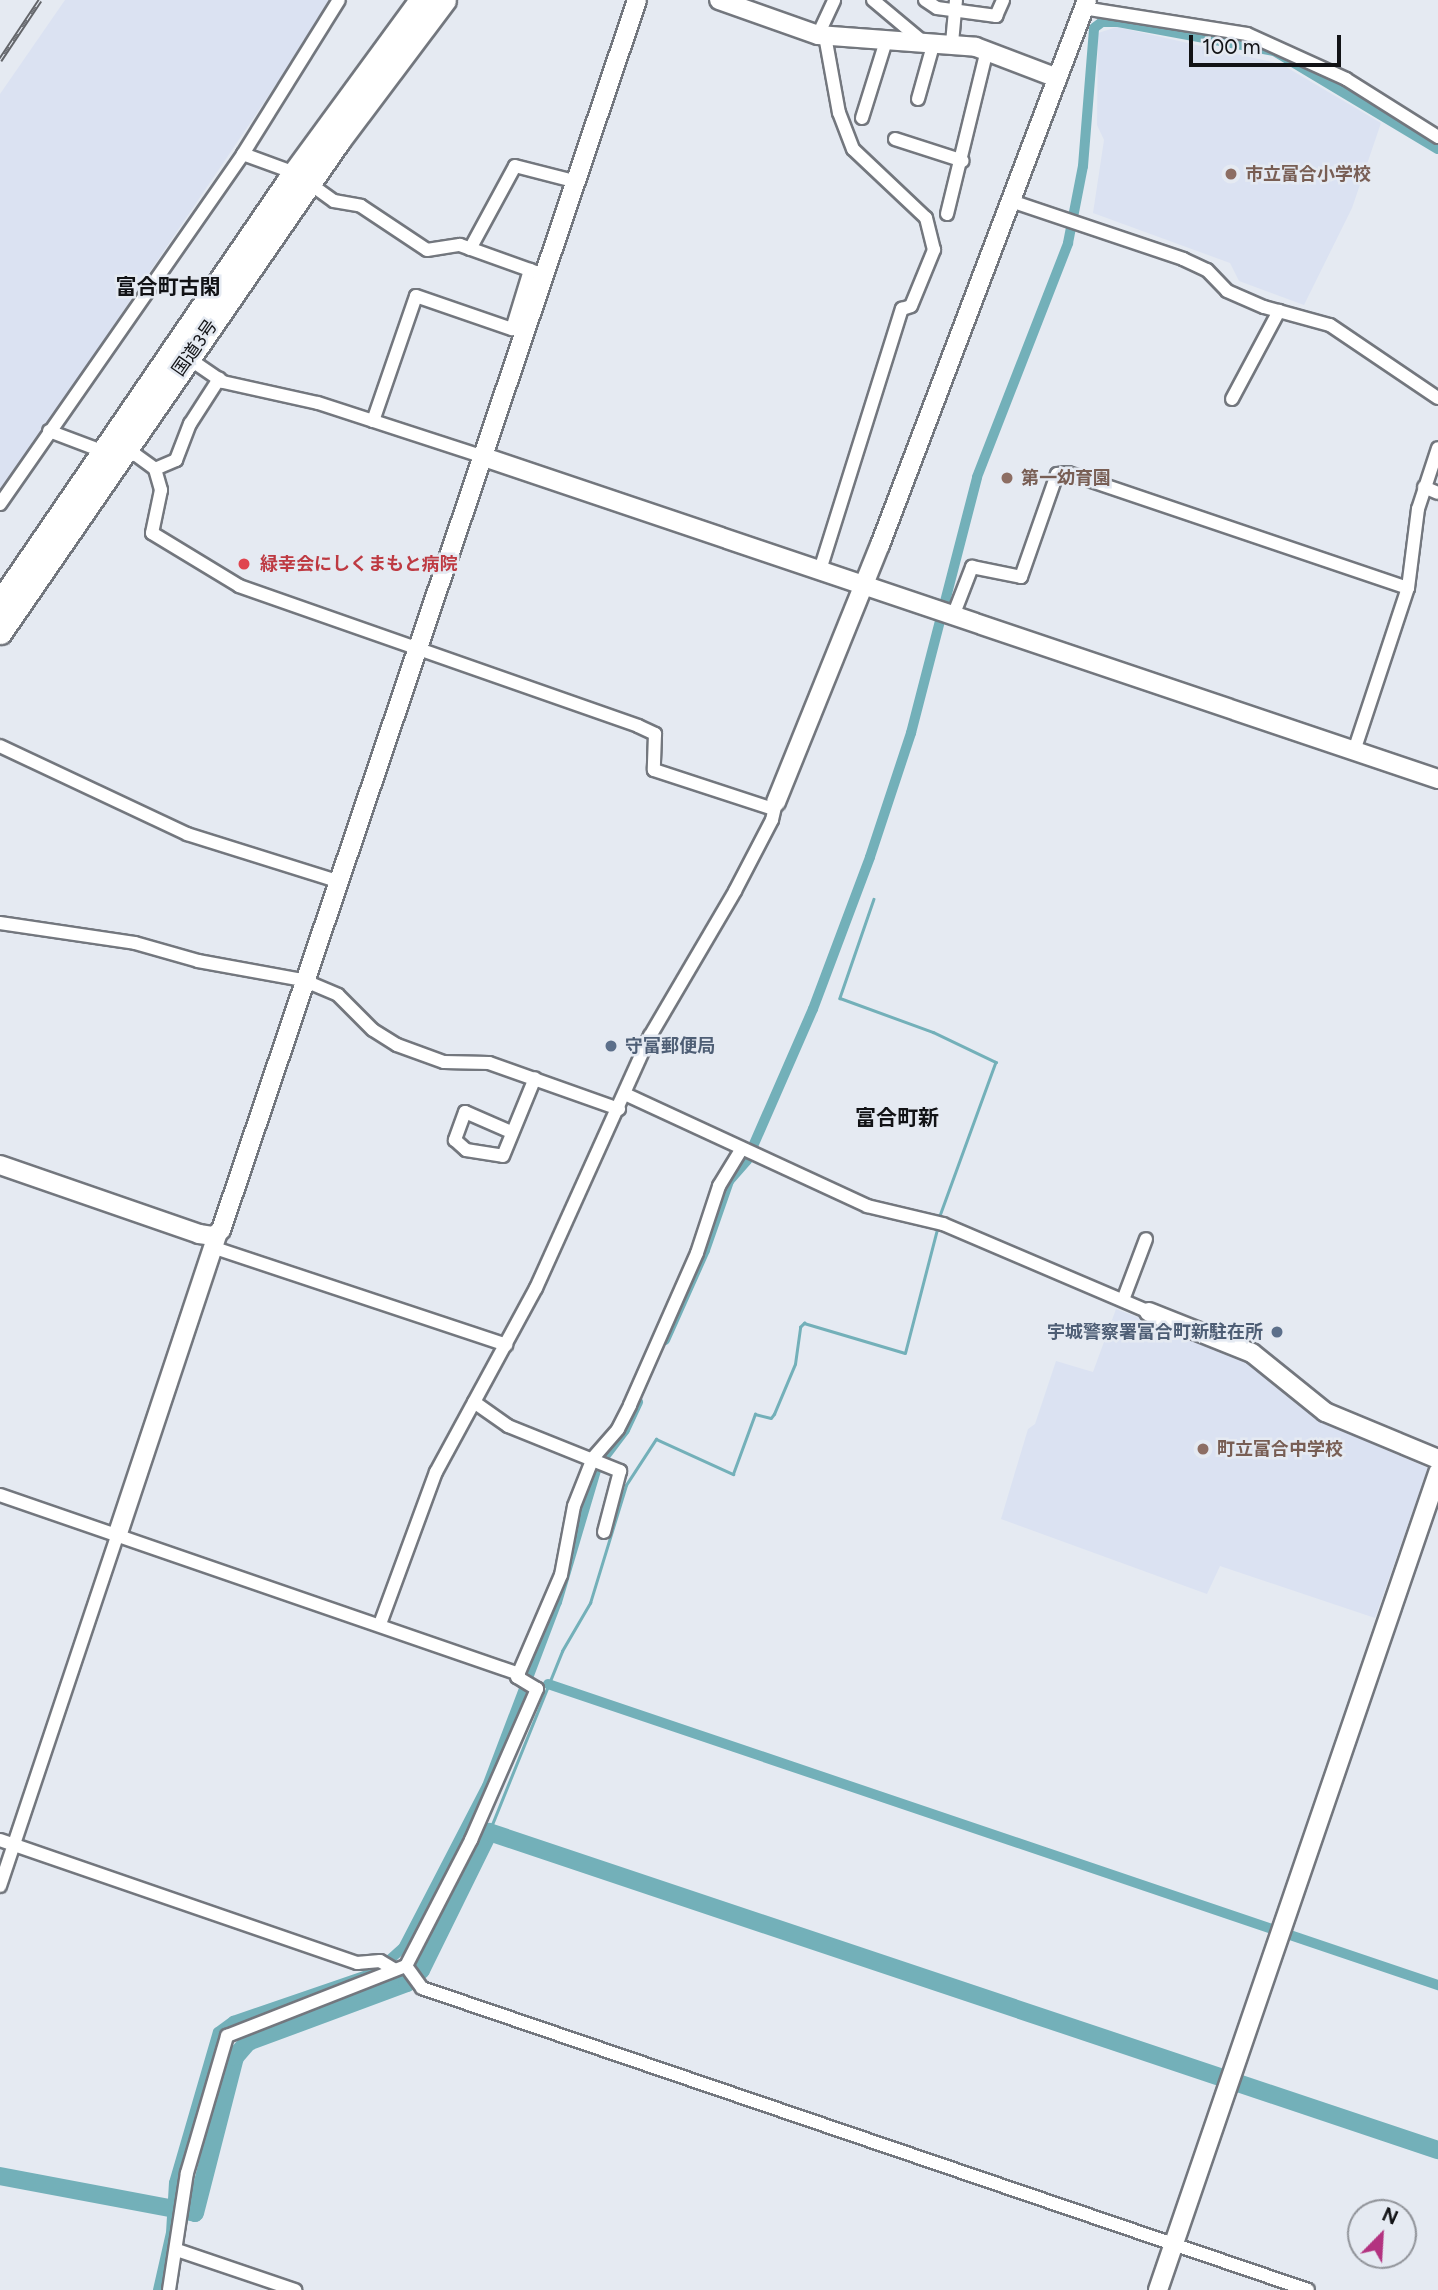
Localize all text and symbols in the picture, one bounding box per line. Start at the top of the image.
scale bar [1193,21,1345,65]
text: 100 m [1202,34,1261,59]
place label: 市立富合小学校 [1245,163,1371,185]
marker: 市立富合小学校 [1223,166,1239,182]
district label: 富合町古閑 [116,274,220,300]
street label: 国道3号 [168,316,222,380]
place label: 第一幼育園 [1021,467,1111,489]
marker: 第一幼育園 [999,470,1015,486]
place label: 緑幸会にしくまもと病院 [260,553,458,575]
marker: 緑幸会にしくまもと病院 [234,554,254,574]
place label: 守富郵便局 [625,1035,715,1057]
marker: 守富郵便局 [603,1038,619,1054]
district label: 富合町新 [855,1105,939,1131]
place label: 宇城警察署富合町新駐在所 [1047,1321,1263,1343]
marker: 宇城警察署富合町新駐在所 [1269,1324,1285,1340]
place label: 町立富合中学校 [1217,1438,1343,1460]
marker: 町立富合中学校 [1195,1441,1211,1457]
north arrow [1347,2199,1417,2269]
text: N [1379,2203,1401,2230]

